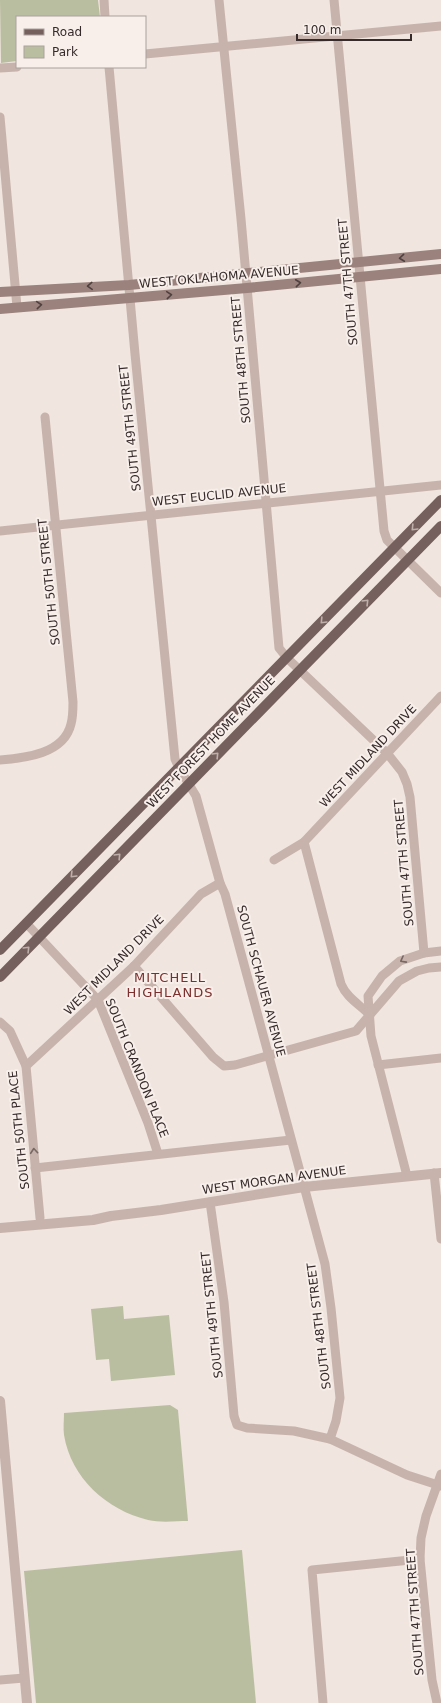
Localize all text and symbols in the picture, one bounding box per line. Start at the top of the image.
legend [16,16,146,68]
scale bar [297,16,411,42]
text: 100 m [303,23,341,37]
text: Road [52,25,82,39]
text: Park [52,45,78,59]
street label: SOUTH 47TH STREET [335,217,361,346]
one-way arrow [399,253,405,262]
street label: WEST OKLAHOMA AVENUE [139,263,299,291]
one-way arrow [295,279,301,288]
one-way arrow [87,282,93,291]
one-way arrow [166,290,172,299]
street label: SOUTH 48TH STREET [228,295,254,424]
one-way arrow [36,301,42,310]
street label: SOUTH 49TH STREET [116,363,144,492]
street label: WEST EUCLID AVENUE [151,481,287,509]
street label: SOUTH 50TH STREET [35,517,63,646]
one-way arrow [411,523,419,531]
one-way arrow [361,599,369,607]
one-way arrow [320,616,328,624]
street label: WEST FOREST HOME AVENUE [144,673,278,811]
street label: WEST MIDLAND DRIVE [317,702,419,810]
one-way arrow [211,752,219,760]
street label: SOUTH 47TH STREET [391,798,417,927]
one-way arrow [113,853,121,861]
one-way arrow [70,870,78,878]
street label: SOUTH SCHAUER AVENUE [234,904,288,1058]
street label: WEST MIDLAND DRIVE [61,912,167,1018]
one-way arrow [23,946,30,954]
one-way arrow [400,955,408,963]
district label: MITCHELL HIGHLANDS [127,970,213,1000]
street label: SOUTH CRANDON PLACE [103,996,171,1140]
street label: SOUTH 50TH PLACE [6,1070,32,1190]
one-way arrow [29,1148,38,1154]
street label: WEST MORGAN AVENUE [201,1163,347,1197]
street label: SOUTH 49TH STREET [198,1250,226,1379]
street label: SOUTH 48TH STREET [304,1261,334,1390]
street label: SOUTH 47TH STREET [404,1547,426,1676]

